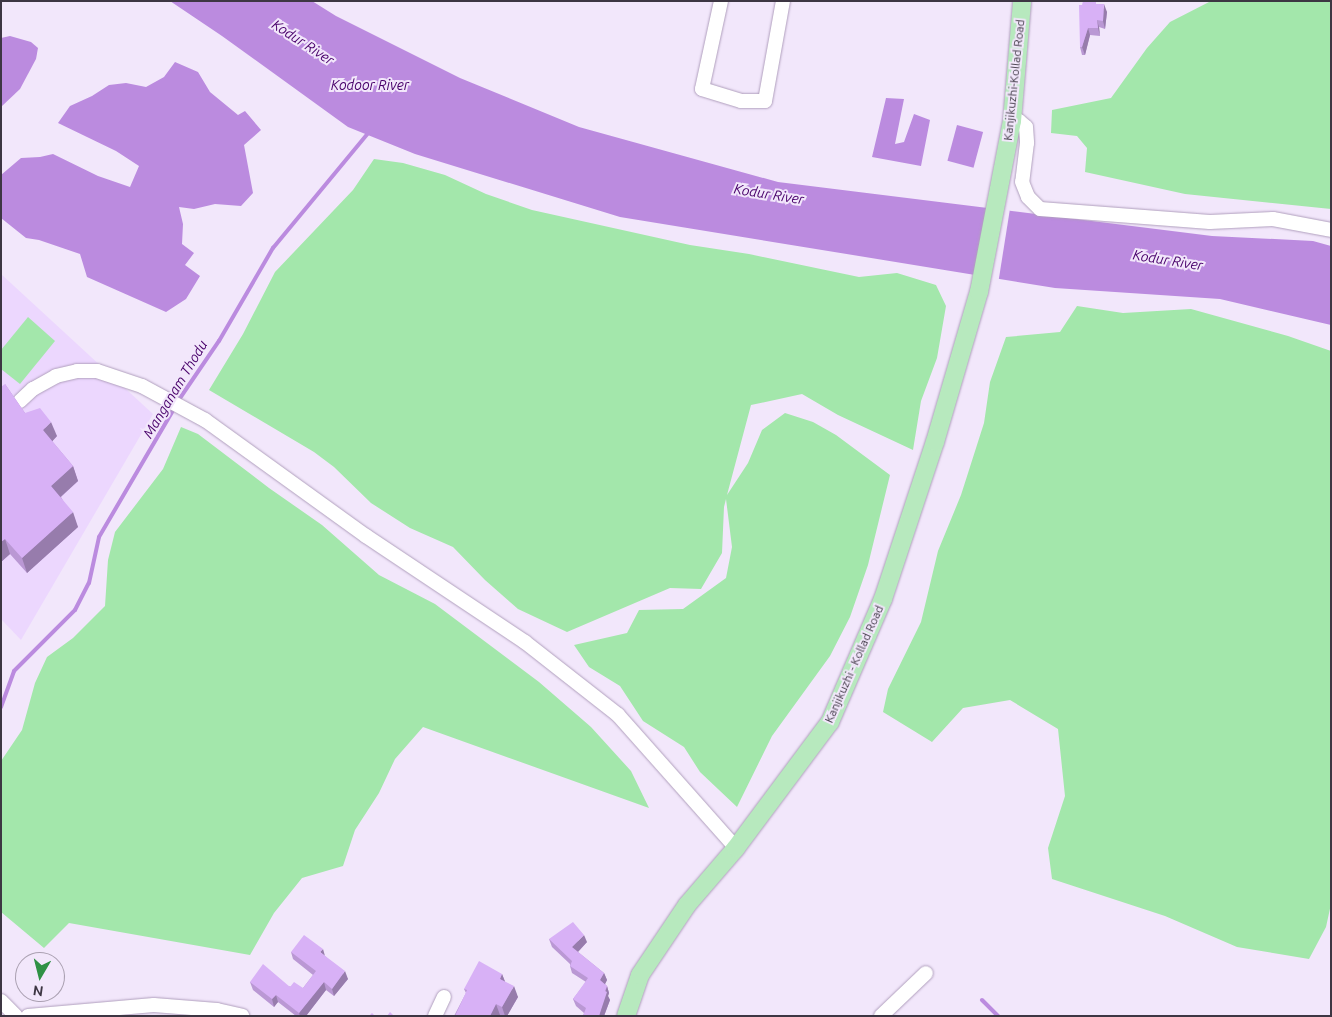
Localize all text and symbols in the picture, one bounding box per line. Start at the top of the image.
water label: Kodur River [269,16,337,68]
street label: Kanjikuzhi-Kollad Road [1000,19,1028,141]
water label: Kodoor River [331,77,409,93]
water label: Kodur River [733,180,805,208]
water label: Kodur River [1132,246,1204,274]
water label: Manganam Thodu [139,337,211,441]
street label: Kanjikuzhi - Kollad Road [822,603,886,725]
north arrow [15,952,65,1002]
text: N [32,982,44,1000]

